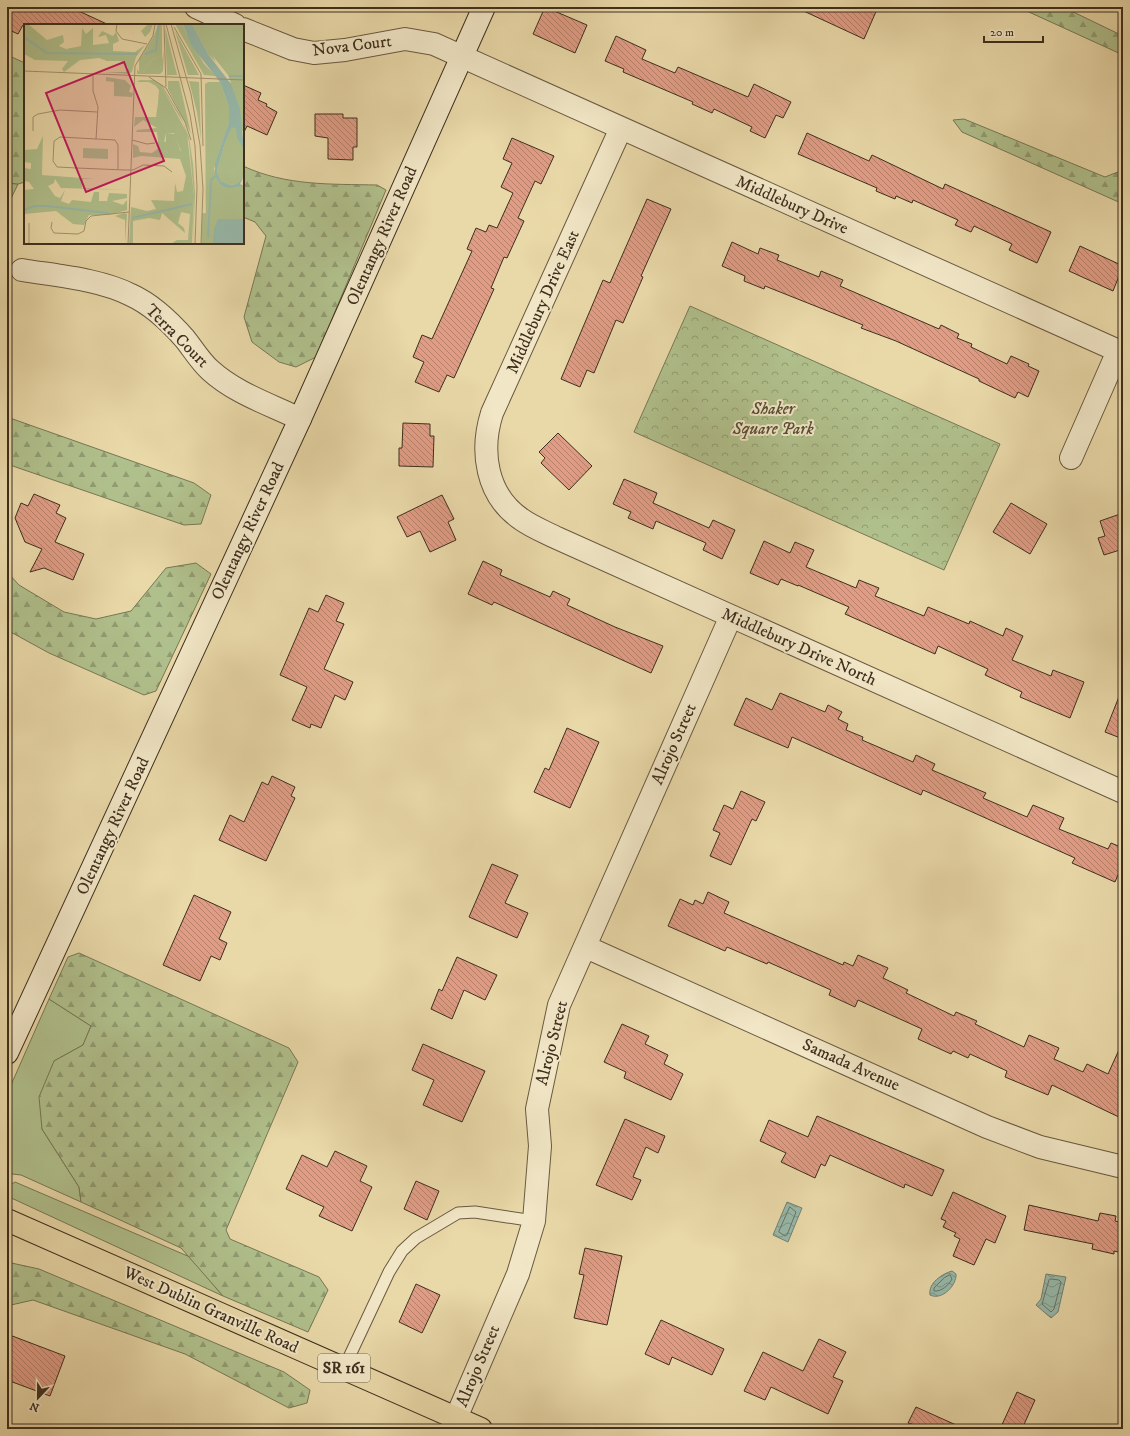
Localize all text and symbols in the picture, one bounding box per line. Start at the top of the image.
scale bar [984,18,1043,44]
inset map [24,24,244,244]
text: 20 m [990,25,1014,40]
street label: Nova Court [311,30,393,62]
street label: Olentangy River Road [341,163,423,309]
street label: Middlebury Drive [732,170,852,240]
street label: Middlebury Drive East [501,226,585,377]
street label: Terra Court [140,299,214,373]
park label: Shaker Square Park [731,398,814,440]
street label: Olentangy River Road [206,458,290,604]
street label: Middlebury Drive North [718,603,880,691]
street label: Alrojo Street [646,699,702,788]
street label: Olentangy River Road [71,753,155,899]
street label: Alrojo Street [531,998,573,1088]
street label: Samada Avenue [799,1034,903,1096]
street label: West Dublin Granville Road [119,1261,302,1359]
street label: Alrojo Street [451,1321,505,1410]
road number: SR 161 [318,1354,370,1382]
north arrow [18,1378,58,1418]
text: N [28,1398,41,1415]

